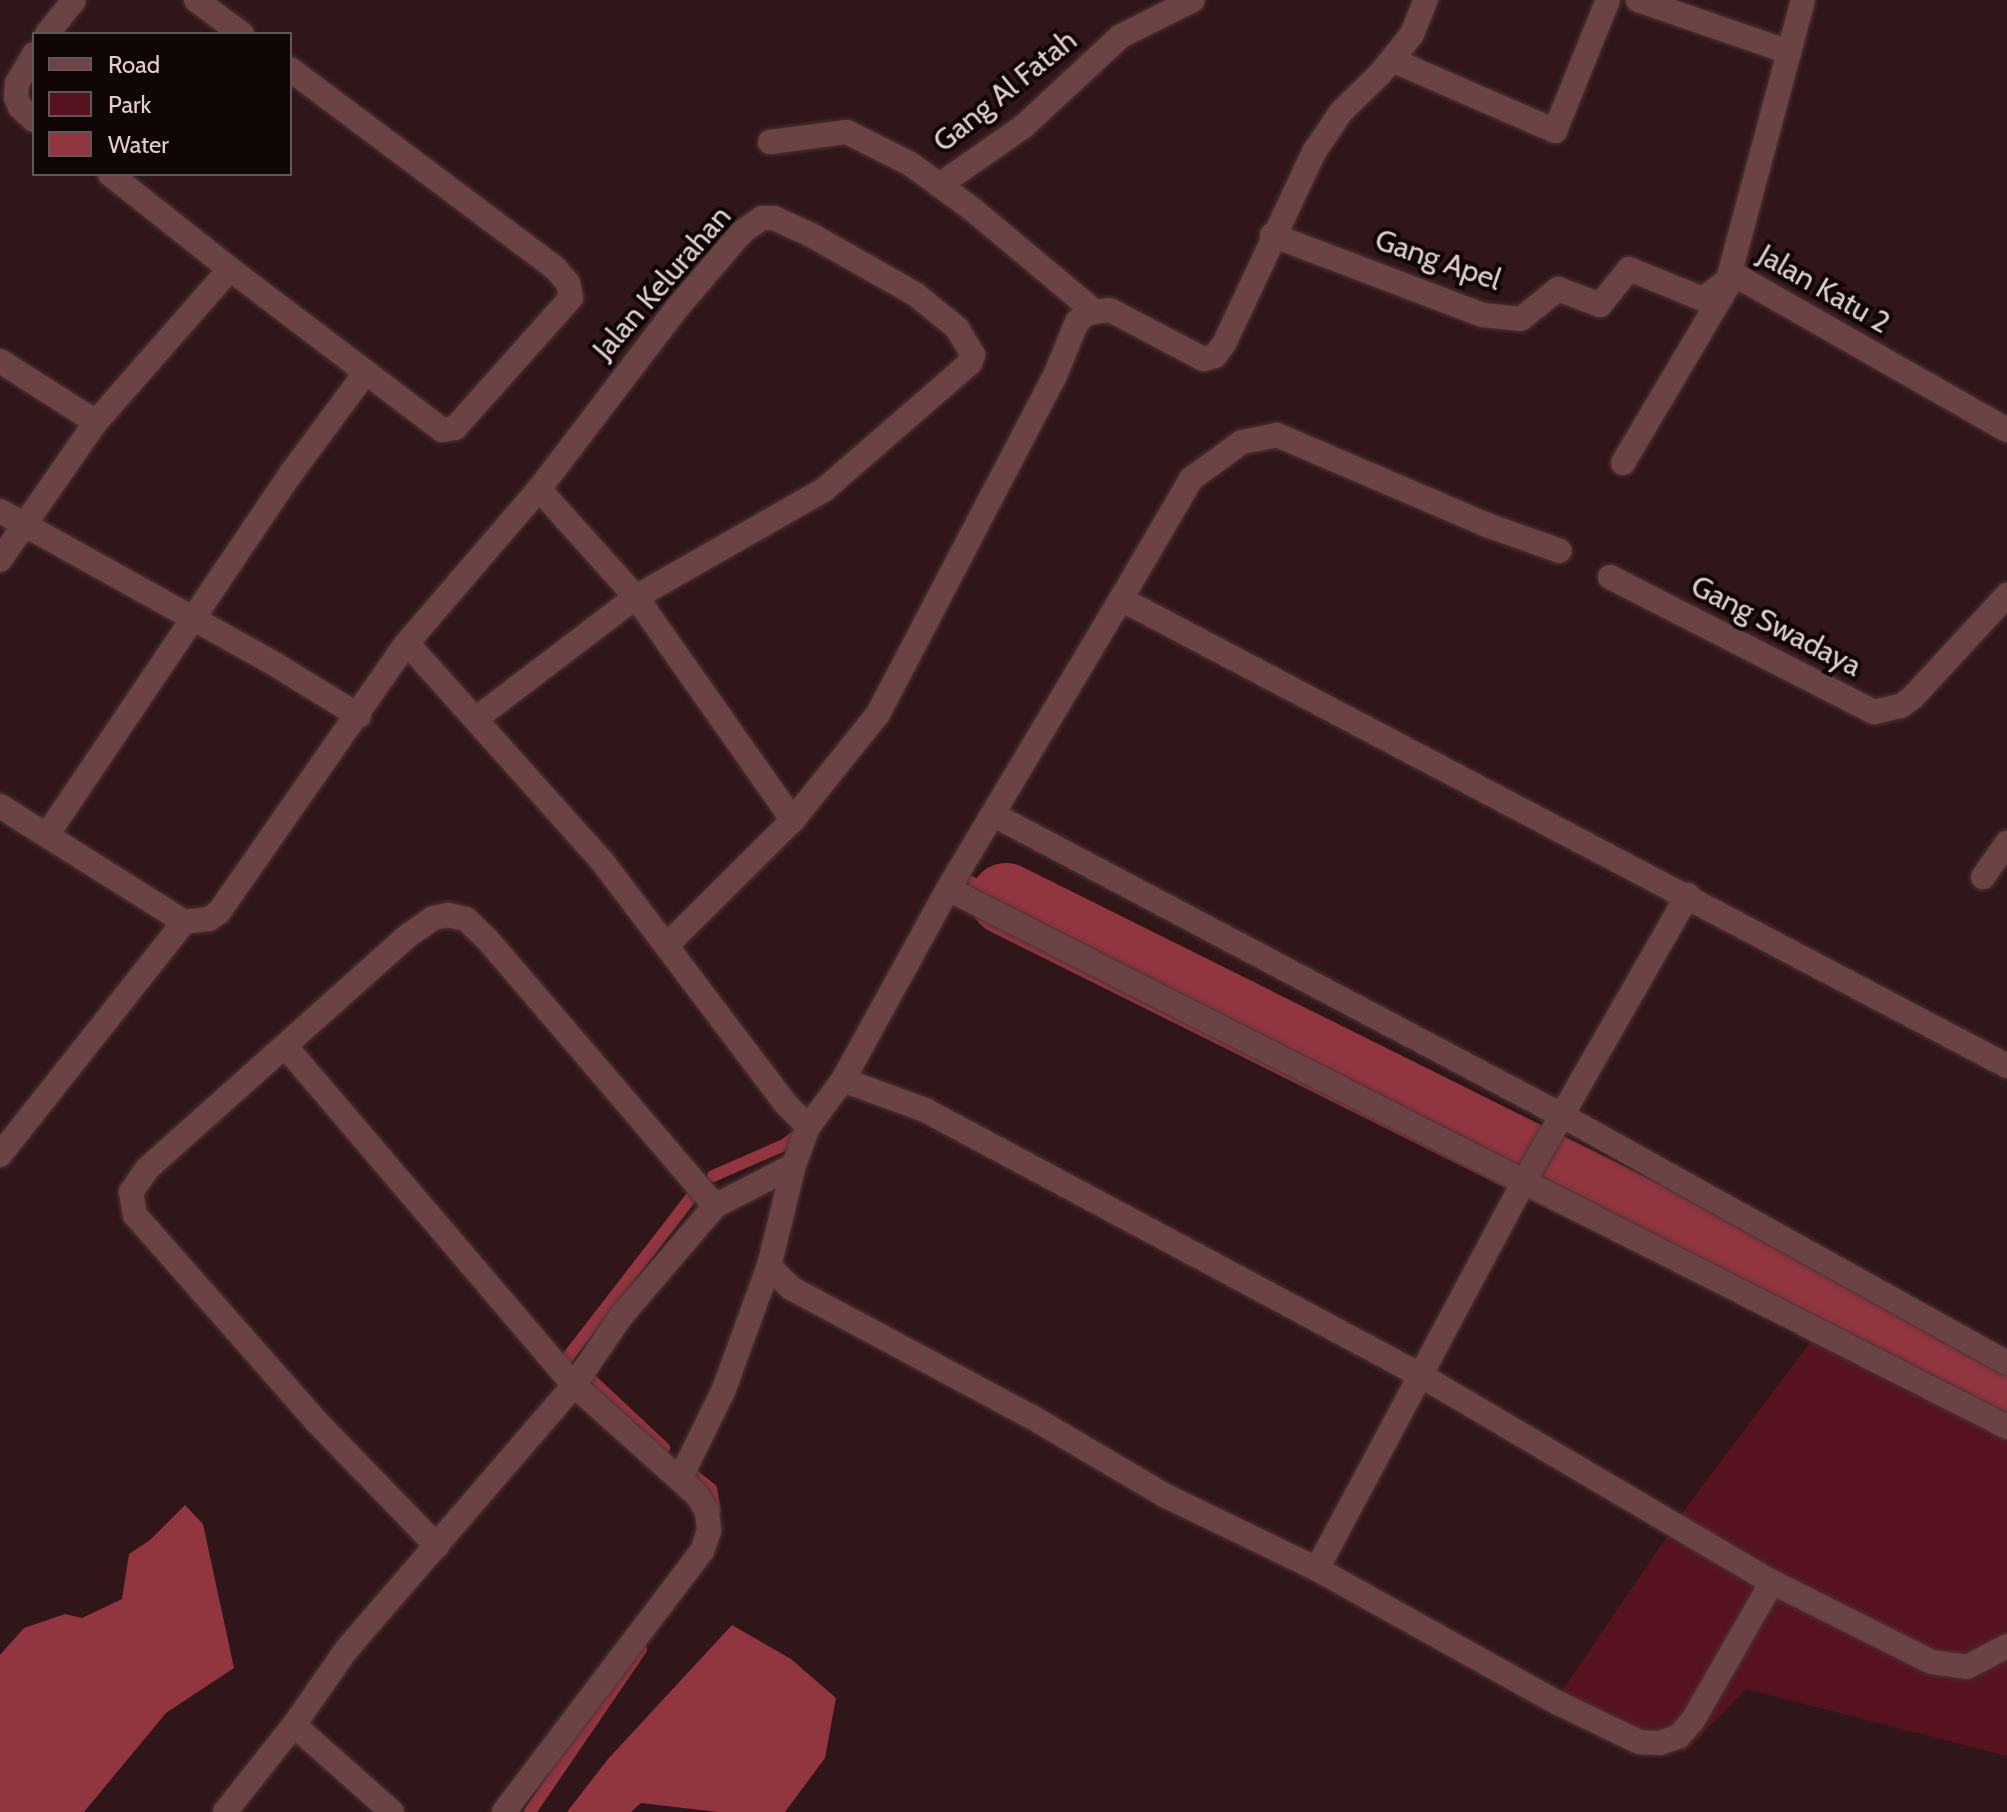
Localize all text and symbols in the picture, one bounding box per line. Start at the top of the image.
street label: Gang Al Fatah [926,22,1084,160]
legend [32,32,292,176]
text: Road [108,50,160,79]
text: Park [108,90,151,119]
text: Water [108,130,169,159]
street label: Jalan Kelurahan [585,199,739,367]
street label: Gang Apel [1370,222,1506,298]
street label: Jalan Katu 2 [1752,237,1896,341]
street label: Gang Swadaya [1685,568,1867,684]

